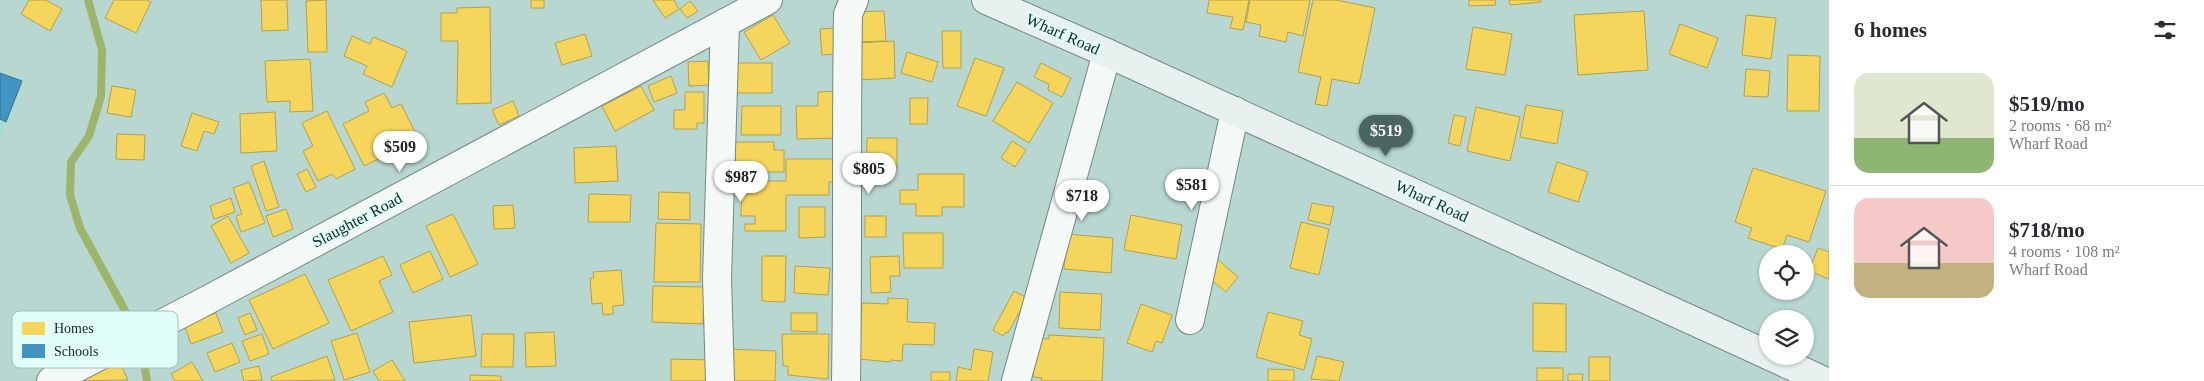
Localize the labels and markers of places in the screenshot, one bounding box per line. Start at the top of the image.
pin: $519 [1356,114,1416,157]
pin: $509 [370,130,430,173]
pin: $805 [839,152,899,195]
pin: $987 [711,160,771,203]
pin: $581 [1162,168,1222,211]
pin: $718 [1052,180,1112,222]

